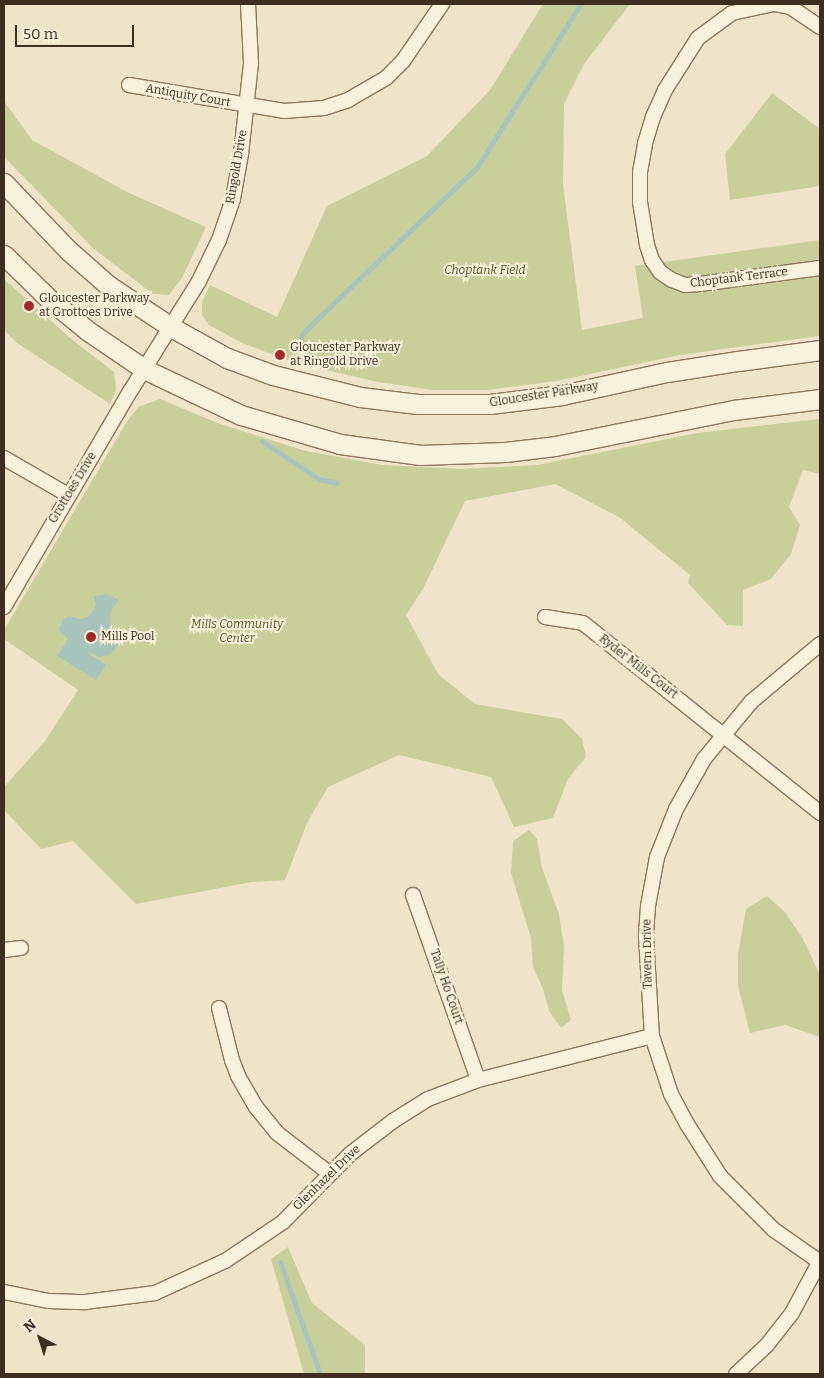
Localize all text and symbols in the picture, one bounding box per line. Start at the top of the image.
scale bar [18,15,136,47]
text: 50 m [23,25,58,43]
street label: Antiquity Court [144,81,232,111]
street label: Ringold Drive [223,129,251,205]
park label: Choptank Field [444,264,526,278]
street label: Choptank Terrace [689,265,789,291]
place label: Gloucester Parkway at Grottoes Drive [39,292,149,320]
marker: Gloucester Parkway at Grottoes Drive [23,300,35,312]
place label: Gloucester Parkway at Ringold Drive [290,341,400,369]
marker: Gloucester Parkway at Ringold Drive [274,349,286,361]
street label: Gloucester Parkway [488,379,600,411]
street label: Grottoes Drive [46,450,100,526]
park label: Mills Community Center [191,618,283,646]
place label: Mills Pool [101,630,155,644]
marker: Mills Pool [85,631,97,643]
street label: Ryder Mills Court [596,632,680,702]
street label: Tavern Drive [640,919,656,989]
street label: Tally Ho Court [426,948,466,1026]
street label: Glenhazel Drive [290,1142,364,1214]
north arrow [15,1313,65,1363]
text: N [20,1316,40,1336]

